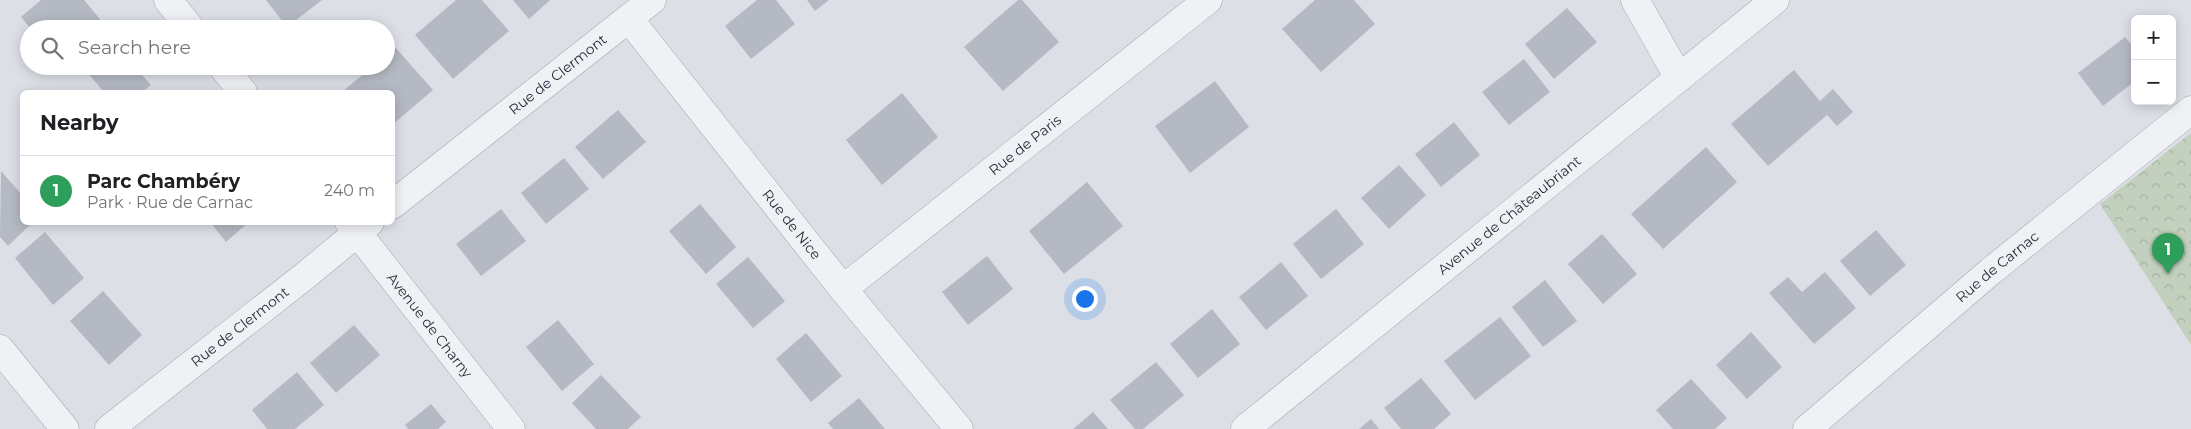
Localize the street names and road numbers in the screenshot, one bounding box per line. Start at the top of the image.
street label: Rue de Clermont [505,30,611,119]
street label: Rue de Paris [985,111,1065,179]
street label: Avenue de Châteaubriant [1434,151,1585,279]
street label: Rue de Nice [758,186,825,263]
street label: Rue de Carnac [1952,227,2042,306]
street label: Avenue de Charny [383,269,477,382]
street label: Rue de Clermont [187,283,293,371]

